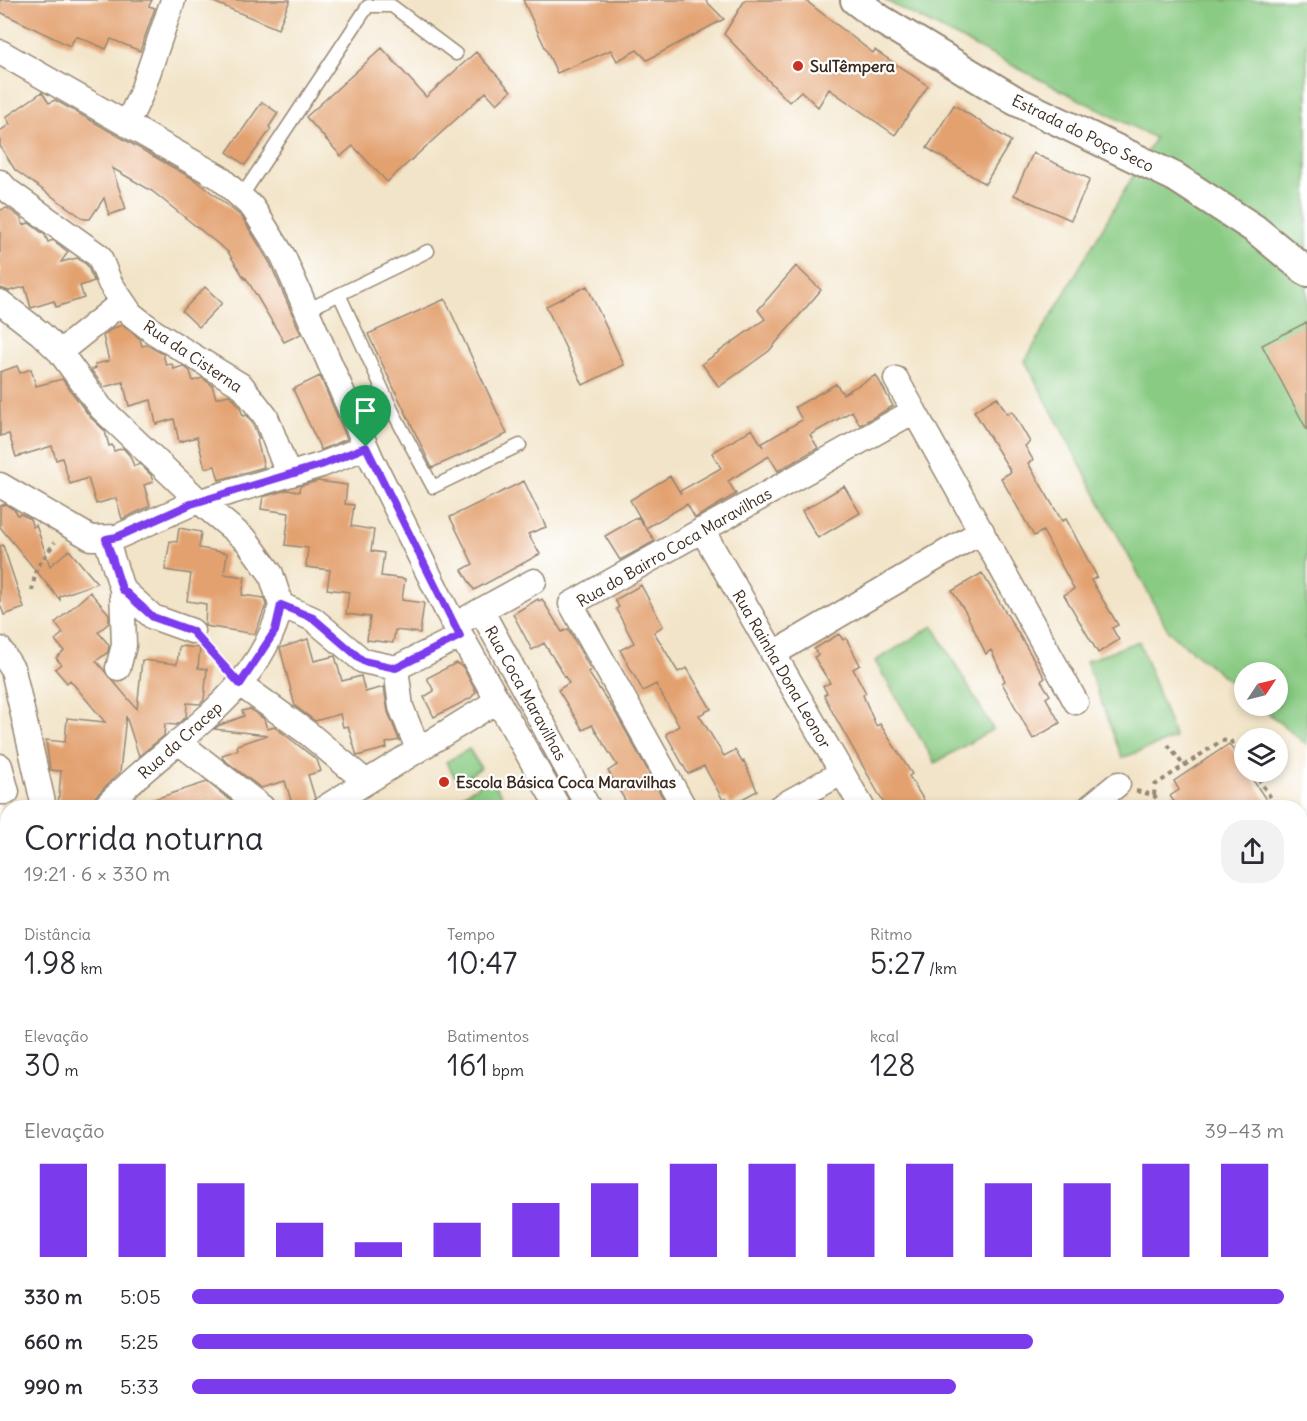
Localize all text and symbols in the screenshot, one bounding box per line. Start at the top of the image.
place label: SulTêmpera [810,56,895,77]
marker: SulTêmpera [791,59,805,73]
street label: Estrada do Poço Seco [1009,90,1157,176]
street label: Rua da Cisterna [140,316,246,396]
pin [340,385,391,447]
icon: arrive [349,394,382,427]
street label: Rua do Bairro Coca Maravilhas [573,483,775,611]
street label: Rua Rainha Dona Leonor [728,586,836,752]
street label: Rua Coca Maravilhas [481,622,571,764]
north arrow [1234,662,1288,716]
map controls [1234,662,1288,782]
street label: Rua da Cracep [134,697,226,783]
button: layers [1234,728,1288,782]
place label: Escola Básica Coca Maravilhas [456,772,676,792]
marker: Escola Básica Coca Maravilhas [437,775,451,789]
text: Corrida noturna [24,817,264,859]
button: share [1221,820,1284,883]
text: 19:21 · 6 × 330 m [24,861,170,886]
text: Distância [24,924,91,944]
text: Tempo [447,924,495,944]
text: Ritmo [870,924,912,944]
text: 1.98 [24,944,77,982]
text: 10:47 [447,944,517,982]
text: 5:27 [870,944,925,982]
text: km [77,958,103,978]
text: /km [925,958,957,978]
text: Elevação [24,1026,88,1046]
text: Batimentos [447,1026,529,1046]
text: kcal [870,1026,899,1046]
text: 30 [24,1046,61,1084]
text: 161 [447,1046,488,1084]
text: 128 [870,1046,916,1084]
text: m [61,1060,79,1080]
text: bpm [488,1060,524,1080]
text: Elevação [24,1118,105,1143]
text: 39–43 m [1205,1118,1284,1143]
text: 330 m [24,1284,82,1309]
text: 5:05 [120,1284,161,1309]
text: 660 m [24,1329,83,1354]
text: 5:25 [120,1329,158,1354]
text: 990 m [24,1374,82,1399]
text: 5:33 [120,1374,159,1399]

